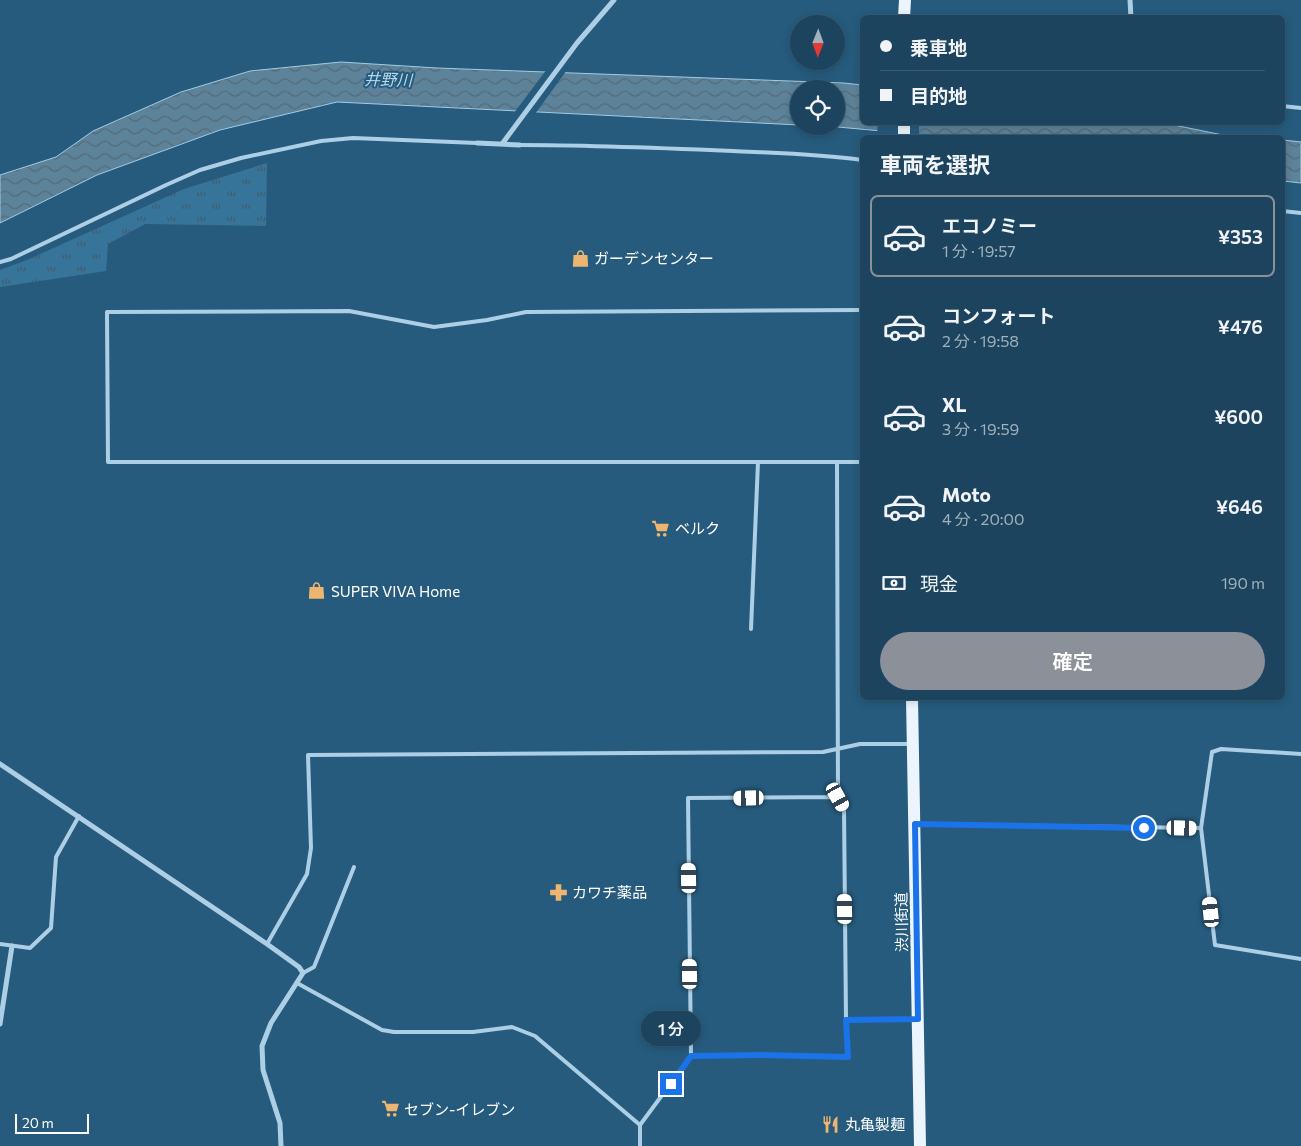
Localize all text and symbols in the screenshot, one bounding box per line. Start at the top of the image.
north arrow [790,15,845,70]
map controls [790,15,845,135]
text: 乗車地 [910,36,967,59]
water label: 井野川 [364,69,414,89]
button: locate [790,80,845,135]
text: 目的地 [910,84,967,107]
text: 車両を選択 [880,151,990,178]
icon: car [882,214,927,259]
text: エコノミー [942,214,1037,237]
text: ¥353 [1218,225,1263,248]
text: 1 分 · 19:57 [942,241,1016,260]
shop icon: ガーデンセンター [570,248,590,268]
place label: ガーデンセンター [594,249,714,267]
icon: car [882,304,927,349]
text: コンフォート [942,304,1055,327]
text: ¥476 [1218,315,1263,338]
text: 2 分 · 19:58 [942,331,1019,350]
text: XL [942,393,967,416]
icon: car [882,394,927,439]
text: ¥600 [1214,405,1263,428]
text: 3 分 · 19:59 [942,419,1019,438]
text: Moto [942,483,991,506]
icon: car [882,484,927,529]
text: ¥646 [1216,495,1263,518]
text: 4 分 · 20:00 [942,509,1025,528]
supermarket icon: ベルク [651,518,671,538]
place label: ベルク [675,519,720,537]
icon: cash [880,569,908,597]
text: 現金 [920,572,958,595]
text: 190 m [1221,573,1265,592]
shop icon: SUPER VIVA Home [307,581,327,601]
place label: SUPER VIVA Home [331,582,460,600]
button: 確定 [880,632,1265,690]
car [824,780,851,814]
car [733,790,764,806]
route start [1133,817,1155,839]
car [1166,820,1197,836]
car [681,863,696,893]
pharmacy icon: カワチ薬品 [548,882,568,902]
place label: カワチ薬品 [572,883,647,901]
street label: 渋川街道 [891,892,911,952]
car [837,894,852,924]
car [1201,896,1220,928]
car [682,959,697,989]
callout: 1 分 [641,1012,701,1046]
text: 1 分 [658,1019,684,1038]
route end [660,1073,682,1095]
supermarket icon: セブン-イレブン [380,1099,400,1119]
place label: セブン-イレブン [404,1100,515,1118]
scale bar [15,1111,89,1134]
text: 20 m [22,1114,54,1131]
restaurant icon: 丸亀製麺 [821,1114,841,1134]
place label: 丸亀製麺 [845,1115,905,1133]

